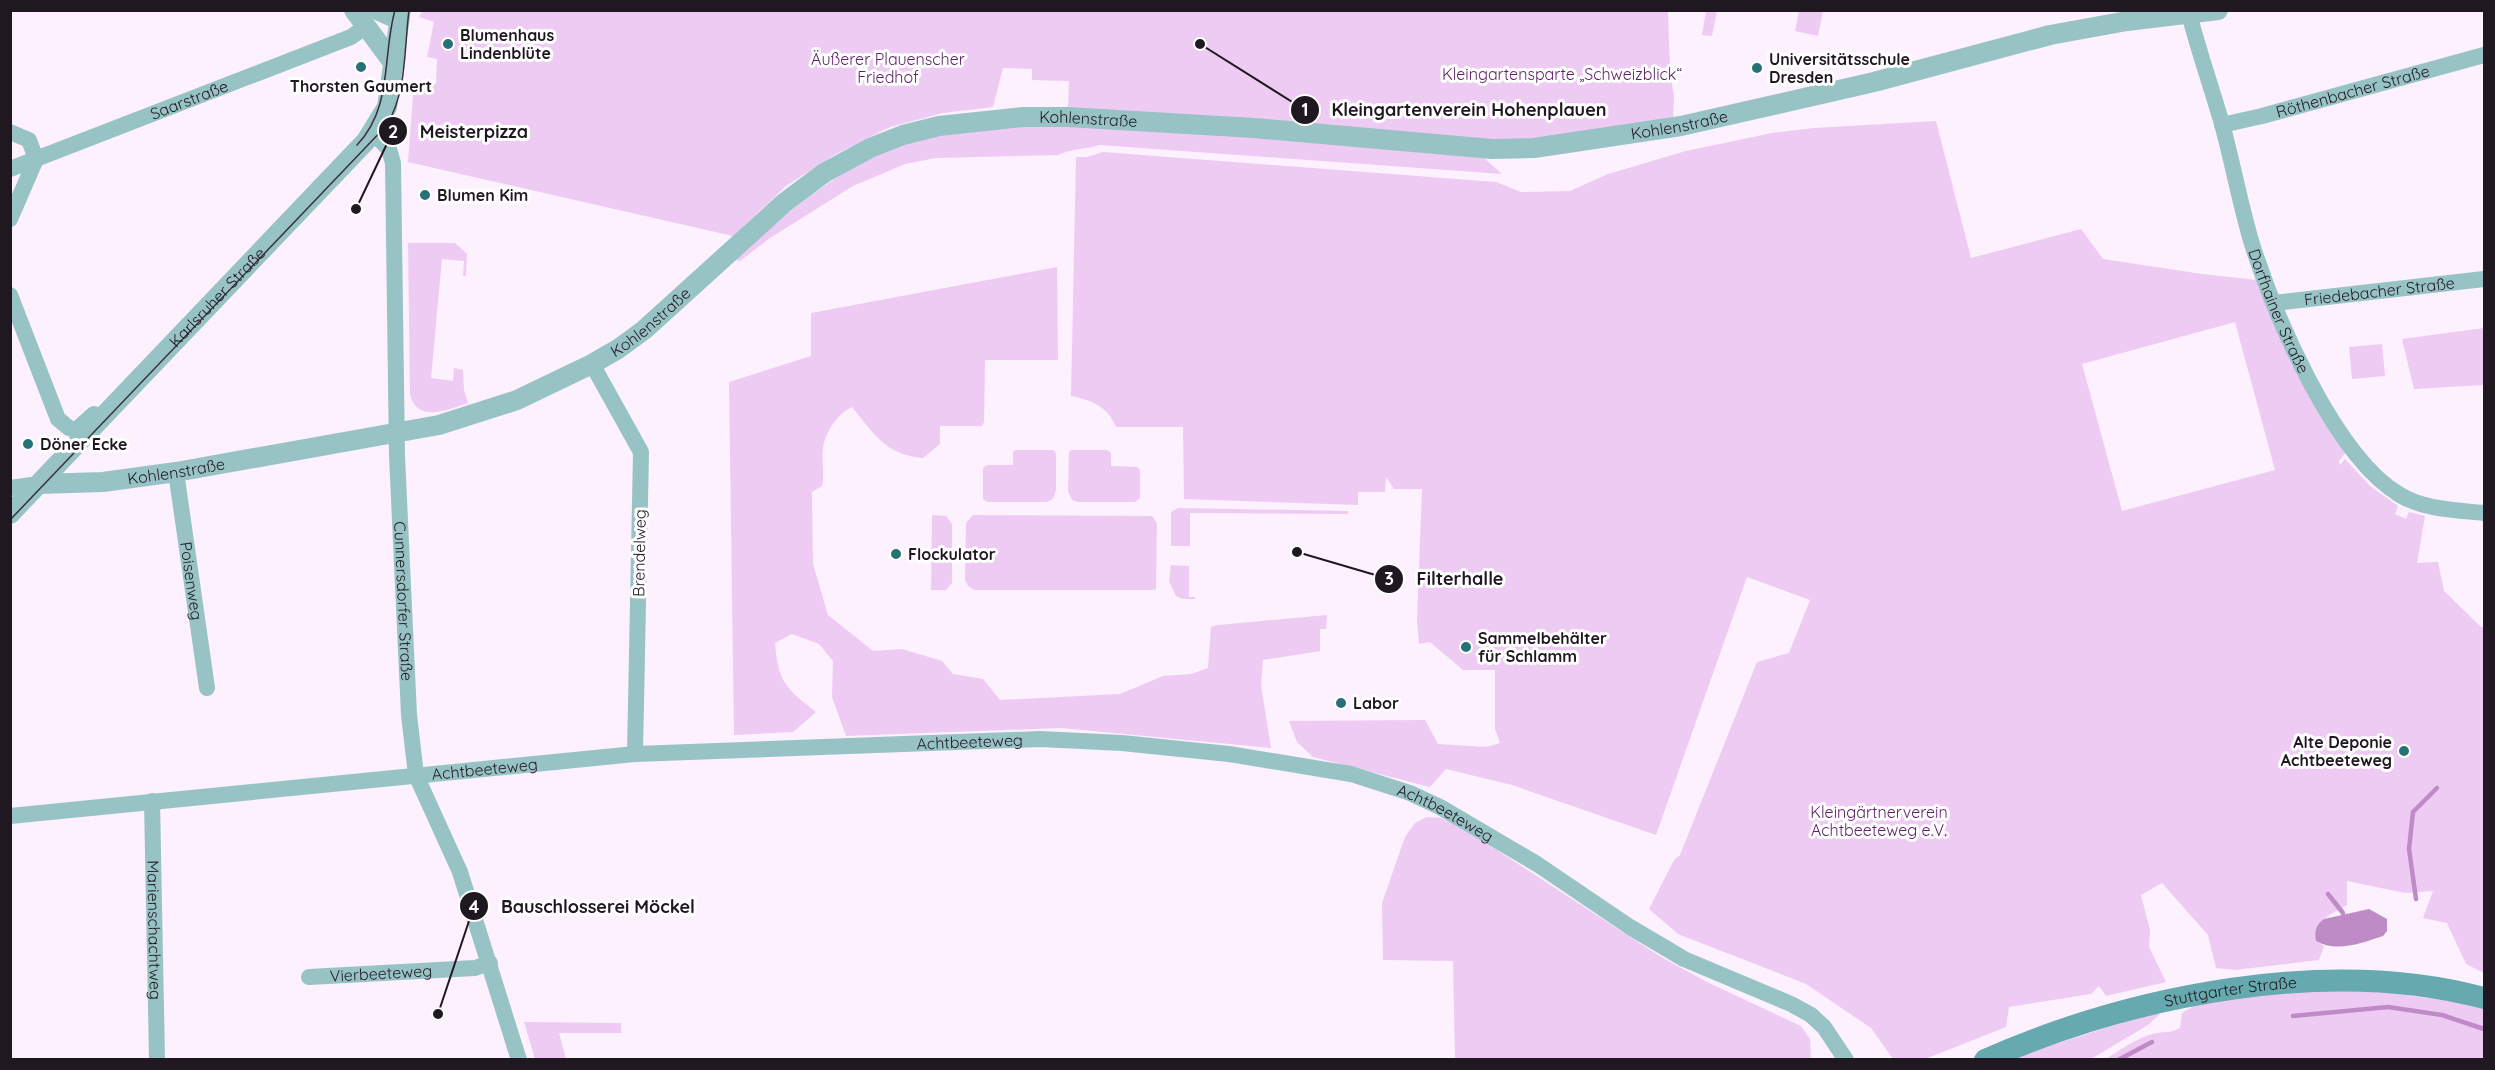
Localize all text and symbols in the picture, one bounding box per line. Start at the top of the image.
place label: Blumenhaus Lindenblüte [460,25,554,63]
marker: Blumenhaus Lindenblüte [441,37,455,51]
park label: Äußerer Plauenscher Friedhof [811,49,965,87]
place label: Universitätsschule Dresden [1769,49,1910,87]
marker: Thorsten Gaumert [354,60,368,74]
street label: Röthenbacher Straße [2274,60,2432,122]
marker: Universitätsschule Dresden [1750,61,1764,75]
park label: Kleingartensparte „Schweizblick“ [1442,64,1682,84]
street label: Saarstraße [147,76,231,124]
place label: Thorsten Gaumert [290,76,432,96]
callout: Kleingartenverein Hohenplauen [1290,92,1619,128]
text: 1 [1301,98,1309,121]
text: Kleingartenverein Hohenplauen [1331,98,1607,121]
street label: Kohlenstraße [1629,106,1730,143]
street label: Kohlenstraße [1039,107,1138,131]
callout: Meisterpizza [378,113,541,149]
text: 2 [388,120,398,143]
text: Meisterpizza [420,120,528,143]
place label: Blumen Kim [437,185,528,205]
marker: Blumen Kim [418,188,432,202]
street label: Karlsruher Straße [165,243,269,351]
street label: Dorfhainer Straße [2244,246,2314,377]
street label: Friedebacher Straße [2303,272,2456,310]
street label: Kohlenstraße [607,283,694,361]
place label: Döner Ecke [40,434,127,454]
marker: Döner Ecke [21,437,35,451]
street label: Kohlenstraße [126,453,226,489]
street label: Brendelweg [628,509,650,597]
street label: Cunnersdorfer Straße [390,521,417,682]
street label: Poisenweg [176,540,207,622]
place label: Flockulator [908,544,996,564]
marker: Flockulator [889,547,903,561]
callout: Filterhalle [1374,561,1515,597]
text: 3 [1384,567,1394,590]
text: Filterhalle [1417,567,1503,590]
place label: Sammelbehälter für Schlamm [1478,628,1607,666]
marker: Sammelbehälter für Schlamm [1459,640,1473,654]
place label: Labor [1353,693,1399,713]
marker: Labor [1334,696,1348,710]
street label: Achtbeeteweg [916,730,1023,754]
place label: Alte Deponie Achtbeeteweg [2281,732,2392,770]
marker: Alte Deponie Achtbeeteweg [2397,744,2411,758]
street label: Achtbeeteweg [431,754,539,784]
street label: Achtbeeteweg [1395,780,1497,846]
park label: Kleingärtnerverein Achtbeeteweg e.V. [1810,802,1948,840]
street label: Marienschachtweg [143,860,166,1000]
callout: Bauschlosserei Möckel [459,888,707,924]
text: 4 [469,895,480,918]
text: Bauschlosserei Möckel [501,895,695,918]
street label: Vierbeeteweg [329,960,433,986]
street label: Stuttgarter Straße [2162,972,2297,1011]

